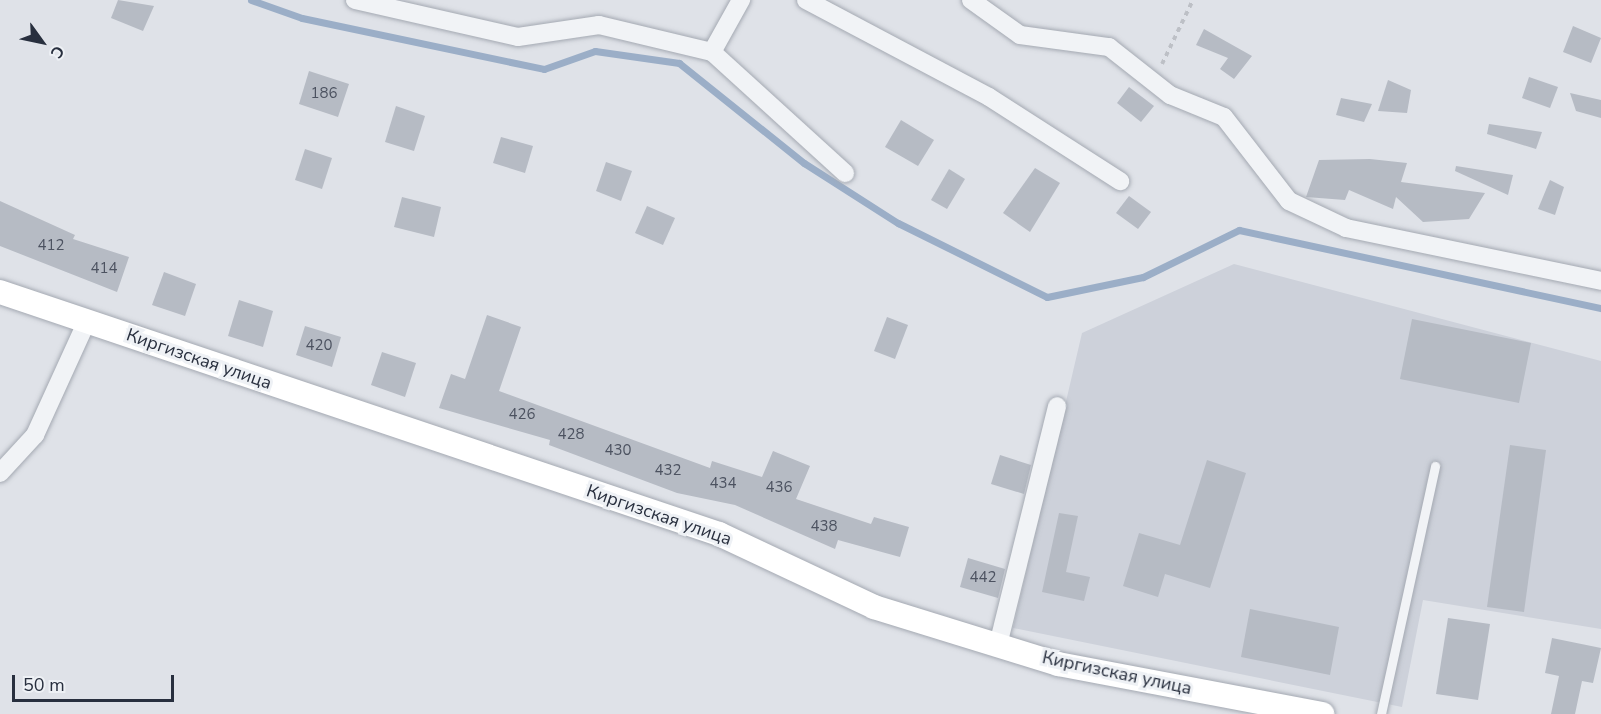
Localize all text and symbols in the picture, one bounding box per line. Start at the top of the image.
north arrow [12,12,72,72]
text: С [45,41,69,62]
house number: 186 [311,85,337,103]
house number: 412 [38,237,64,255]
house number: 414 [91,260,117,278]
street label: Киргизская улица [124,324,274,394]
house number: 420 [306,337,332,355]
house number: 426 [509,406,535,424]
house number: 428 [558,426,584,444]
house number: 430 [605,442,631,460]
house number: 432 [655,462,681,480]
house number: 434 [710,475,736,493]
house number: 436 [766,479,792,497]
street label: Киргизская улица [584,480,734,550]
house number: 438 [811,518,837,536]
house number: 442 [970,569,996,587]
street label: Киргизская улица [1040,647,1194,699]
scale bar [15,663,177,701]
text: 50 m [23,673,65,697]

